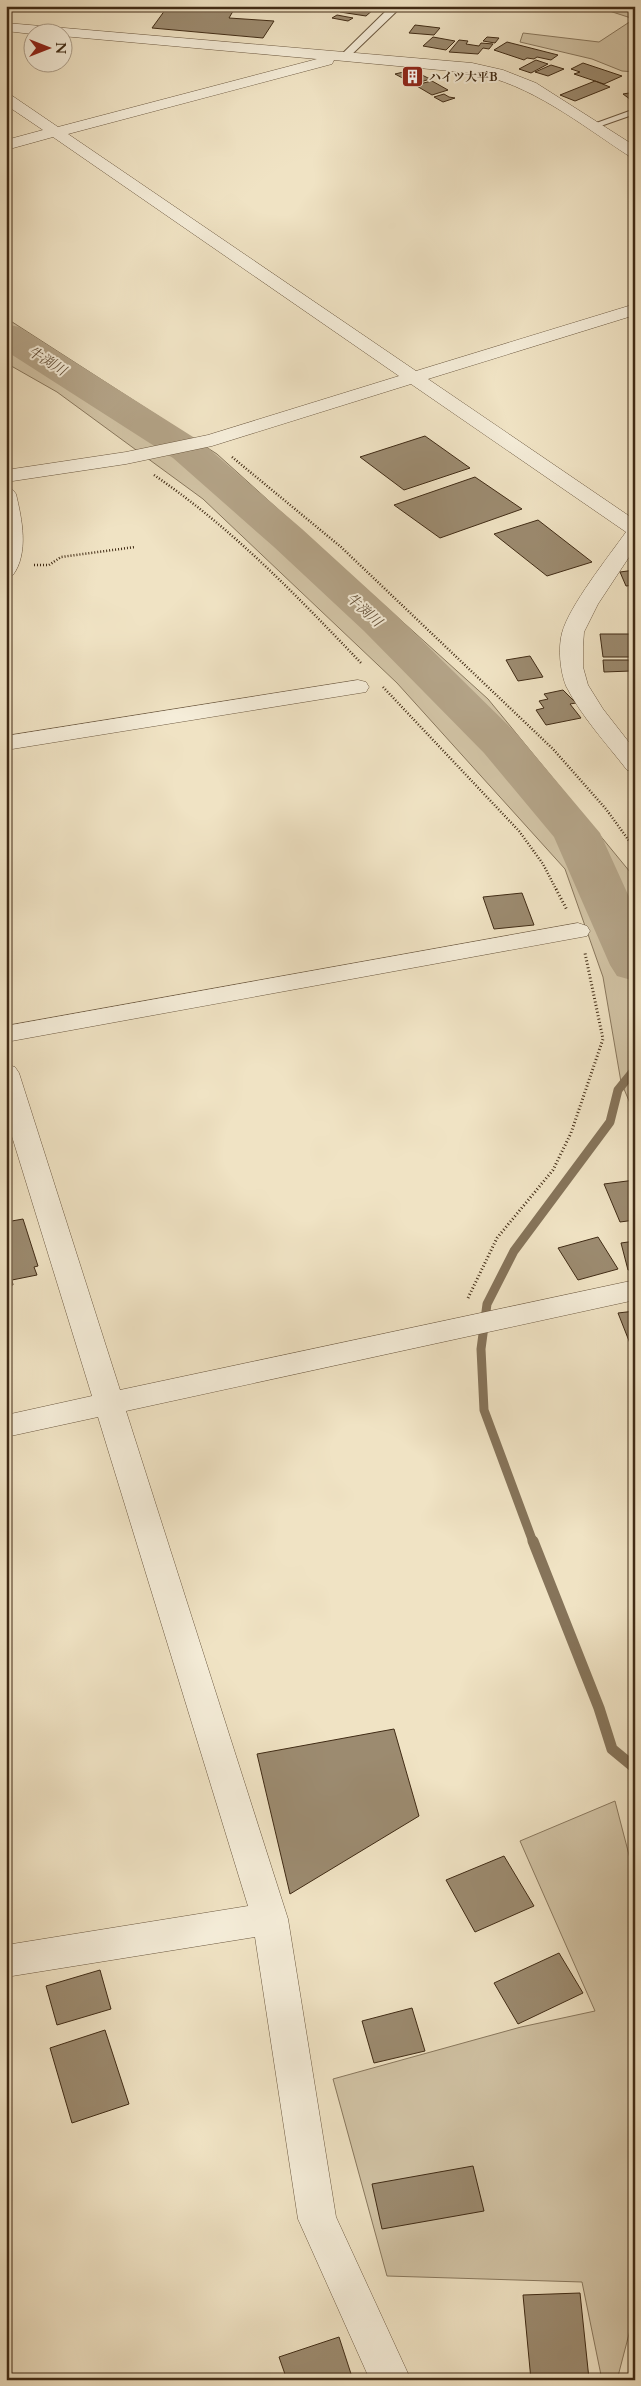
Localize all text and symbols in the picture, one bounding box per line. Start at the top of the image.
north arrow [22,22,72,72]
text: N [51,42,70,54]
building icon: ハイツ大平B [401,65,425,89]
place label: ハイツ大平B [429,69,498,85]
water label: 牛渕川 [24,342,72,381]
water label: 牛渕川 [342,589,387,632]

